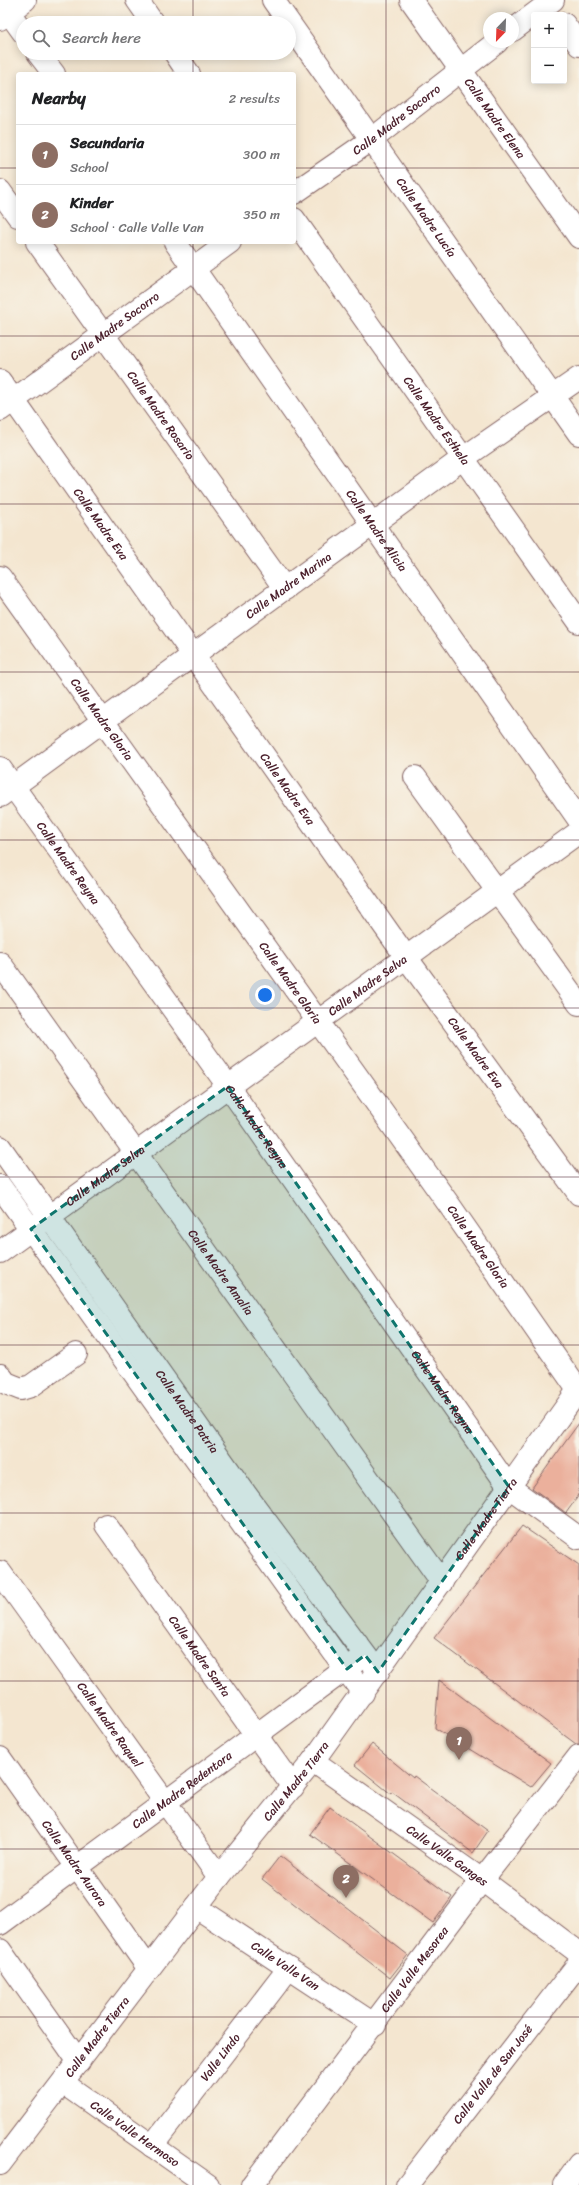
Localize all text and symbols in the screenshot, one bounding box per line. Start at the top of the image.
north arrow [483,12,519,48]
map controls [531,12,567,84]
button: + [531,12,567,48]
search box [16,16,296,60]
text: Search here [62,25,141,51]
icon: search [30,27,52,49]
button: − [531,48,567,84]
street label: Calle Madre Elena [458,73,531,164]
street label: Calle Madre Socorro [348,79,446,161]
text: Nearby [32,83,86,113]
text: 2 results [229,87,280,110]
text: Secundaria [70,130,144,156]
text: 1 [42,143,48,166]
text: 300 m [243,143,280,166]
text: School [70,156,108,179]
street label: Calle Madre Lucía [390,173,462,262]
text: Kinder [70,190,113,216]
text: 2 [41,203,49,226]
text: 350 m [243,203,280,226]
text: School · Calle Valle Van [70,216,204,239]
street label: Calle Madre Socorro [65,286,164,367]
street label: Calle Madre Rosario [121,366,201,465]
street label: Calle Madre Esthela [397,371,476,470]
street label: Calle Madre Eva [67,483,135,566]
street label: Calle Madre Alicia [340,485,413,576]
street label: Calle Madre Marina [240,546,337,625]
street label: Calle Madre Gloria [64,673,139,765]
street label: Calle Madre Eva [254,748,321,831]
street label: Calle Madre Reyna [30,817,106,910]
street label: Calle Madre Gloria [253,937,328,1029]
street label: Calle Madre Selva [323,949,412,1022]
your location [255,985,275,1005]
street label: Calle Madre Eva [442,1012,510,1094]
street label: Calle Madre Reyna [219,1080,294,1173]
street label: Calle Madre Selva [61,1139,150,1212]
street label: Calle Madre Gloria [441,1200,515,1293]
street label: Calle Madre Amalia [182,1224,260,1320]
street label: Calle Madre Reyna [405,1345,480,1439]
street label: Calle Madre Patria [150,1365,225,1458]
street label: Calle Madre Tierra [449,1473,523,1565]
street label: Calle Madre Santa [163,1610,236,1702]
street label: Calle Madre Raquel [71,1677,149,1773]
pin: 1 [446,1727,472,1760]
street label: Calle Madre Tierra [257,1736,335,1826]
street label: Calle Madre Redentora [127,1745,238,1835]
street label: Calle Madre Aurora [36,1815,113,1912]
street label: Calle Valle Ganges [401,1819,493,1892]
pin: 2 [333,1865,359,1898]
street label: Calle Valle Mesorea [375,1921,455,2017]
street label: Calle Valle Van [246,1935,325,1997]
street label: Calle Madre Tierra [59,1991,135,2082]
street label: Calle Valle de San José [447,2020,539,2129]
street label: Valle Lindo [194,2028,246,2086]
street label: Calle Valle Hermoso [86,2094,184,2173]

